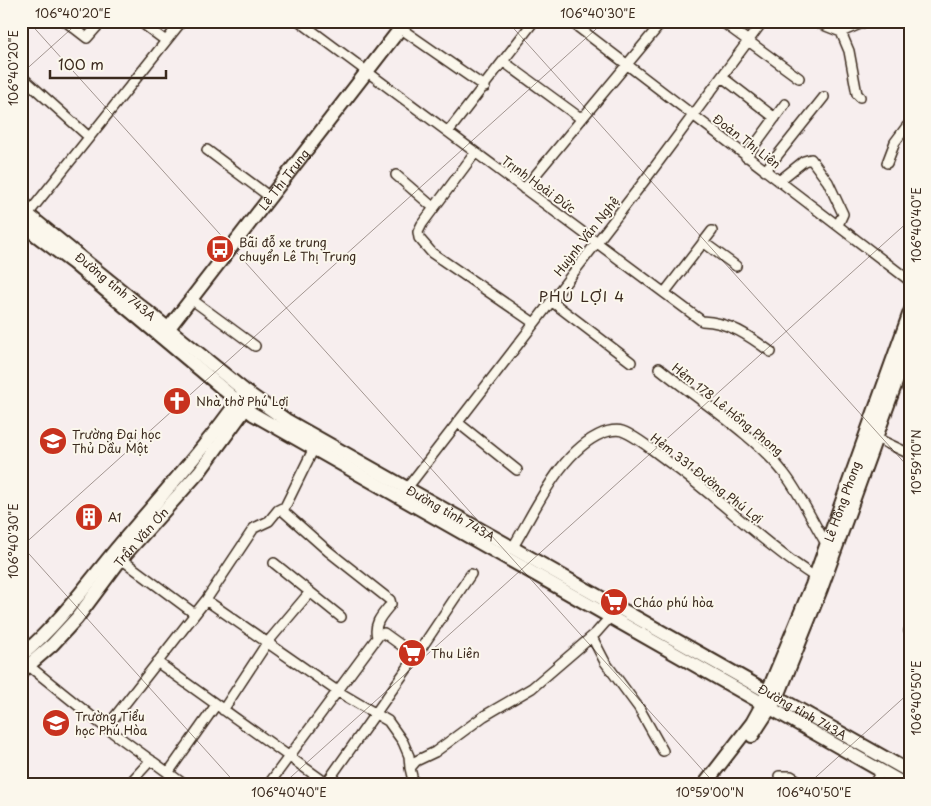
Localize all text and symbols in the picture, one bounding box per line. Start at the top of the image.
text: 106°40'20"E [35,4,111,22]
text: 106°40'30"E [560,4,636,22]
text: 106°40'20"E [4,30,22,106]
scale bar [50,48,166,80]
text: 100 m [58,52,104,75]
street label: Đoàn Thị Liên [709,109,785,173]
street label: Lê Thị Trung [254,145,313,214]
street label: Trịnh Hoài Đức [498,151,580,217]
text: 106°40'40"E [907,187,925,263]
street label: Huỳnh Văn Nghệ [549,192,623,280]
place label: Bãi đỗ xe trung chuyển Lê Thị Trung [239,233,356,265]
bus stop icon: Bãi đỗ xe trung chuyển Lê Thị Trung [205,234,235,264]
street label: Đường tỉnh 743A [71,248,160,324]
district label: PHÚ LỢI 4 [539,284,625,307]
street label: Hẻm 178 Lê Hồng Phong [668,358,788,460]
church icon: Nhà thờ Phú Lợi [162,386,192,416]
place label: Nhà thờ Phú Lợi [196,392,288,410]
place label: Trường Đại học Thủ Dầu Một [72,425,161,457]
school or university icon: Trường Đại học Thủ Dầu Một [38,426,68,456]
street label: Hẻm 331 Đường Phú Lợi [647,428,767,528]
text: 10°59'10"N [907,429,925,495]
street label: Lê Hồng Phong [819,458,865,544]
street label: Đường tỉnh 743A [403,481,499,545]
building icon: A1 [74,502,104,532]
text: 106°40'30"E [4,503,22,579]
street label: Trần Văn Ơn [109,503,172,571]
place label: A1 [108,508,121,526]
supermarket icon: Cháo phú hòa [599,587,629,617]
place label: Cháo phú hòa [633,593,714,611]
supermarket icon: Thu Liên [397,638,427,668]
place label: Thu Liên [431,644,480,662]
text: 106°40'50"E [907,660,925,736]
street label: Đường tỉnh 743A [755,679,850,744]
place label: Trường Tiểu học Phú Hòa [75,707,148,739]
school or university icon: Trường Tiểu học Phú Hòa [41,708,71,738]
text: 106°40'40"E [251,783,327,801]
text: 10°59'00"N [676,783,744,801]
text: 106°40'50"E [776,783,852,801]

